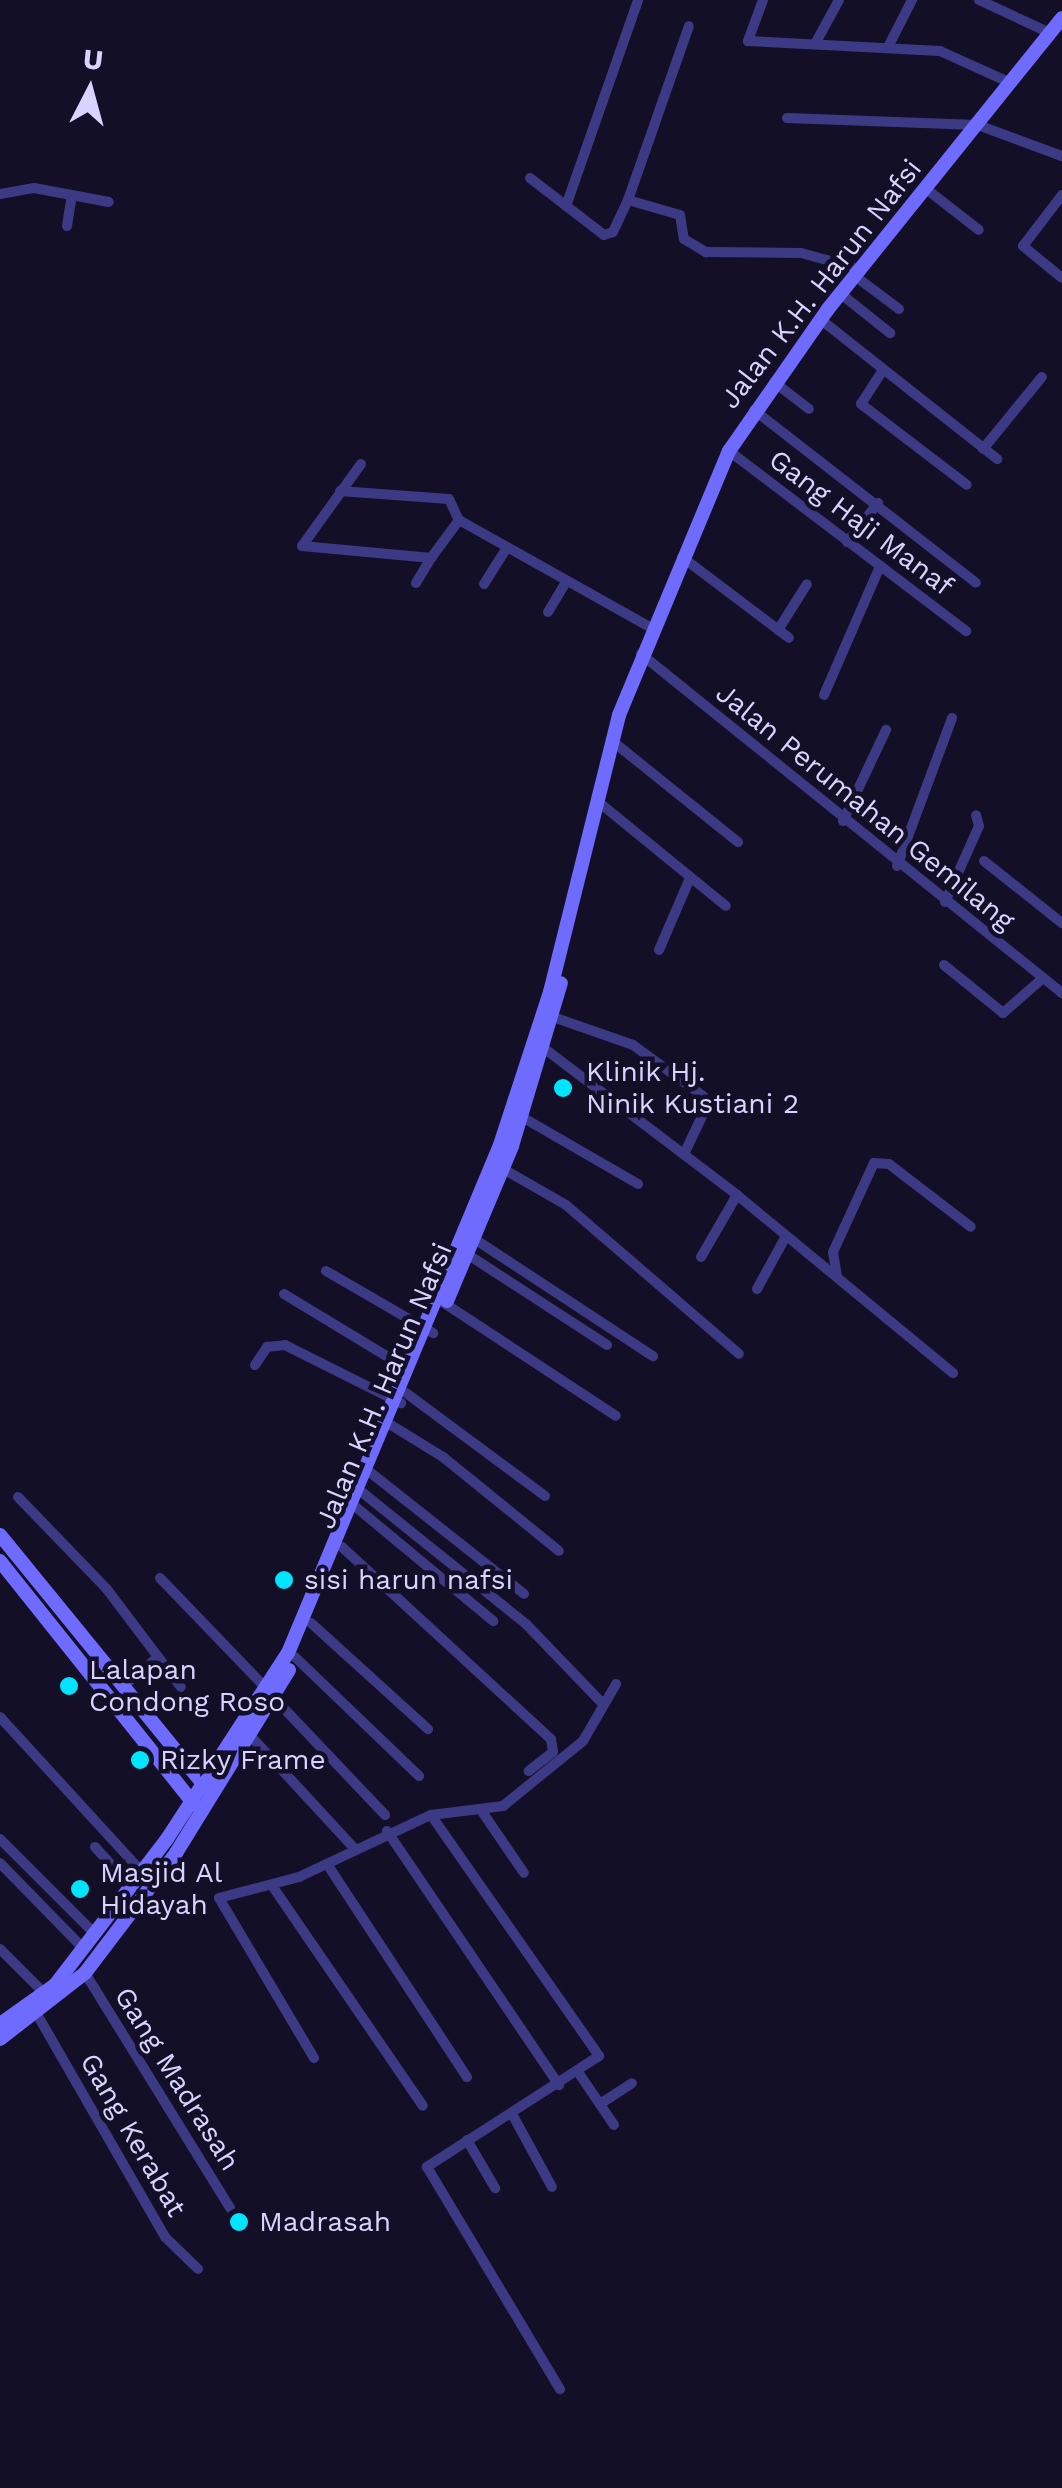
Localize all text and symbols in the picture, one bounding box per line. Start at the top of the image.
north arrow [40,40,140,140]
text: U [82,42,105,77]
street label: Jalan K.H. Harun Nafsi [713,153,929,415]
street label: Gang Haji Manaf [762,443,960,603]
street label: Jalan Perumahan Gemilang [709,676,1021,938]
place label: Klinik Hj. Ninik Kustiani 2 [586,1055,800,1121]
marker: Klinik Hj. Ninik Kustiani 2 [550,1075,576,1101]
street label: Jalan K.H. Harun Nafsi [309,1238,459,1534]
place label: sisi harun nafsi [304,1563,513,1597]
marker: sisi harun nafsi [273,1569,295,1591]
place label: Lalapan Condong Roso [89,1653,285,1719]
marker: Lalapan Condong Roso [58,1675,80,1697]
place label: Rizky Frame [160,1743,326,1777]
marker: Rizky Frame [129,1749,151,1771]
place label: Masjid Al Hidayah [100,1856,223,1922]
marker: Masjid Al Hidayah [69,1878,91,1900]
street label: Gang Madrasah [107,1981,247,2177]
street label: Gang Kerabat [73,2047,193,2223]
place label: Madrasah [259,2205,391,2239]
marker: Madrasah [228,2211,250,2233]

